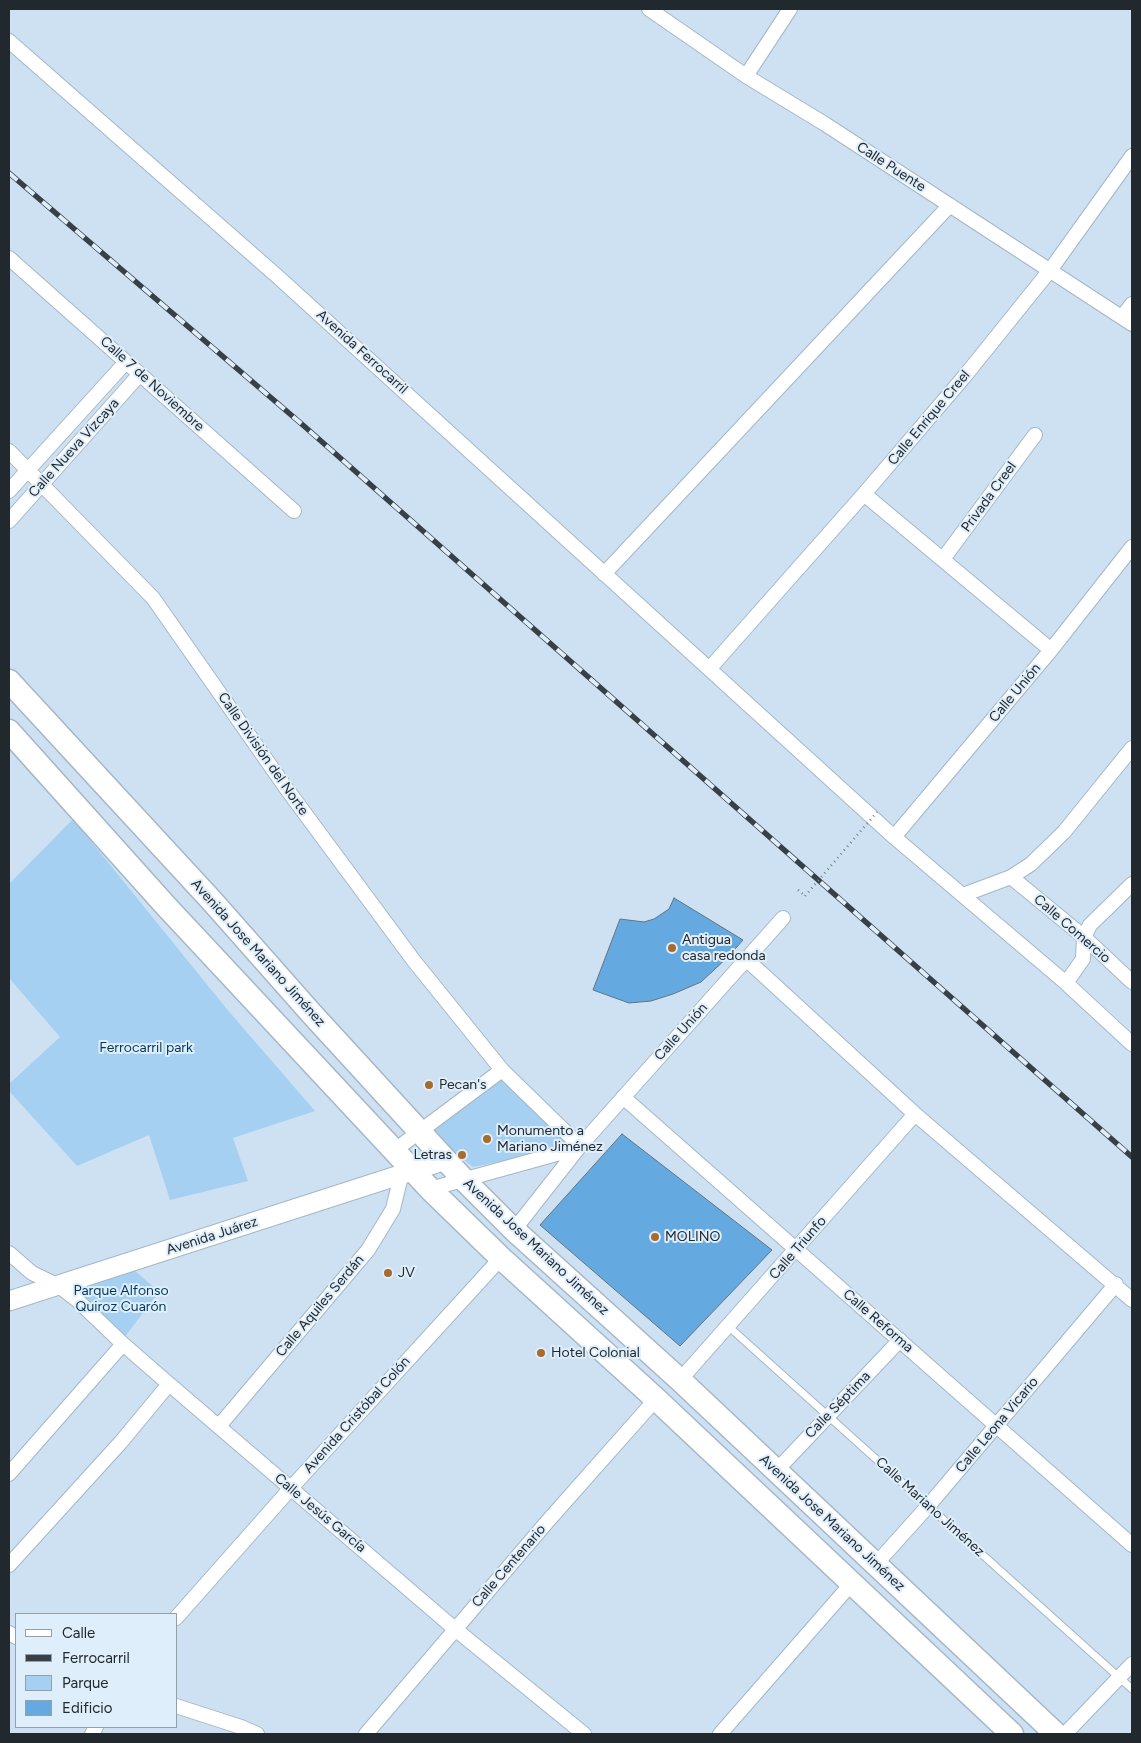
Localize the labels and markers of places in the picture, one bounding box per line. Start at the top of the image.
place label: Antigua casa redonda [682,932,766,964]
marker: Antigua casa redonda [666,942,678,954]
place label: Pecan's [439,1077,486,1093]
marker: Pecan's [423,1079,435,1091]
place label: Monumento a Mariano Jiménez [497,1123,603,1156]
marker: Monumento a Mariano Jiménez [481,1133,493,1145]
place label: Letras [413,1147,452,1163]
marker: Letras [456,1149,468,1161]
place label: MOLINO [665,1229,720,1245]
marker: MOLINO [649,1231,661,1243]
place label: JV [398,1265,415,1281]
marker: JV [382,1267,394,1279]
place label: Hotel Colonial [551,1345,640,1361]
marker: Hotel Colonial [535,1347,547,1359]

